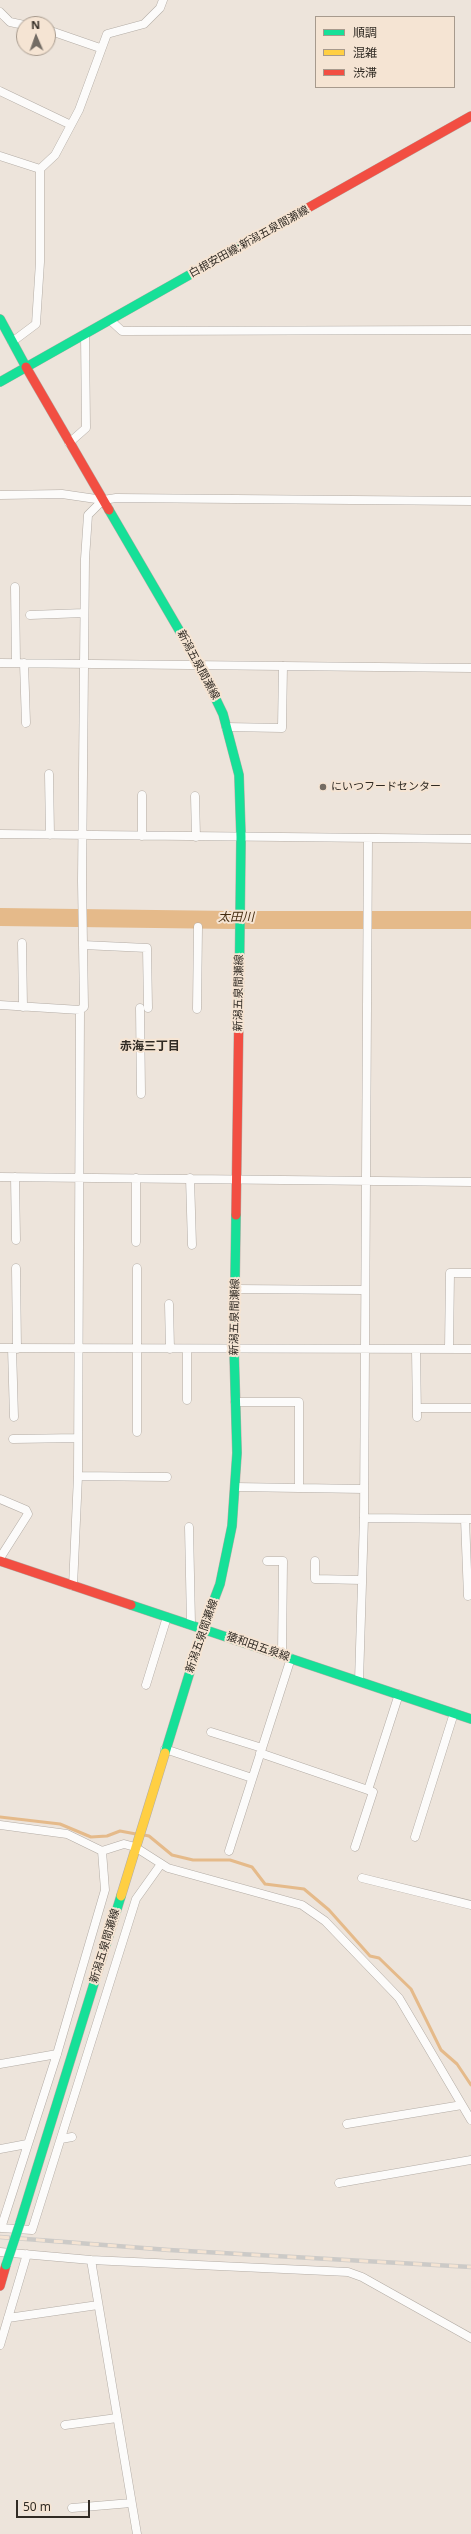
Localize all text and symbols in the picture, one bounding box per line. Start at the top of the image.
north arrow [16,16,56,56]
legend [315,16,455,88]
text: N [31,17,40,32]
text: 順調 [353,24,377,41]
text: 混雑 [353,44,377,61]
text: 渋滞 [353,64,377,81]
street label: 白根安田線;新潟五泉間瀬線 [187,204,311,280]
street label: 新潟五泉間瀬線 [174,628,222,702]
place label: にいつフードセンター [331,780,441,794]
marker: にいつフードセンター [318,782,328,792]
water label: 太田川 [218,911,254,925]
street label: 新潟五泉間瀬線 [232,954,246,1032]
district label: 赤海三丁目 [120,1040,180,1054]
street label: 新潟五泉間瀬線 [228,1278,242,1356]
street label: 新潟五泉間瀬線 [183,1597,221,1675]
street label: 猿和田五泉線 [225,1630,291,1664]
street label: 新潟五泉間瀬線 [87,1907,123,1985]
scale bar [18,2492,92,2518]
text: 50 m [23,2498,51,2515]

